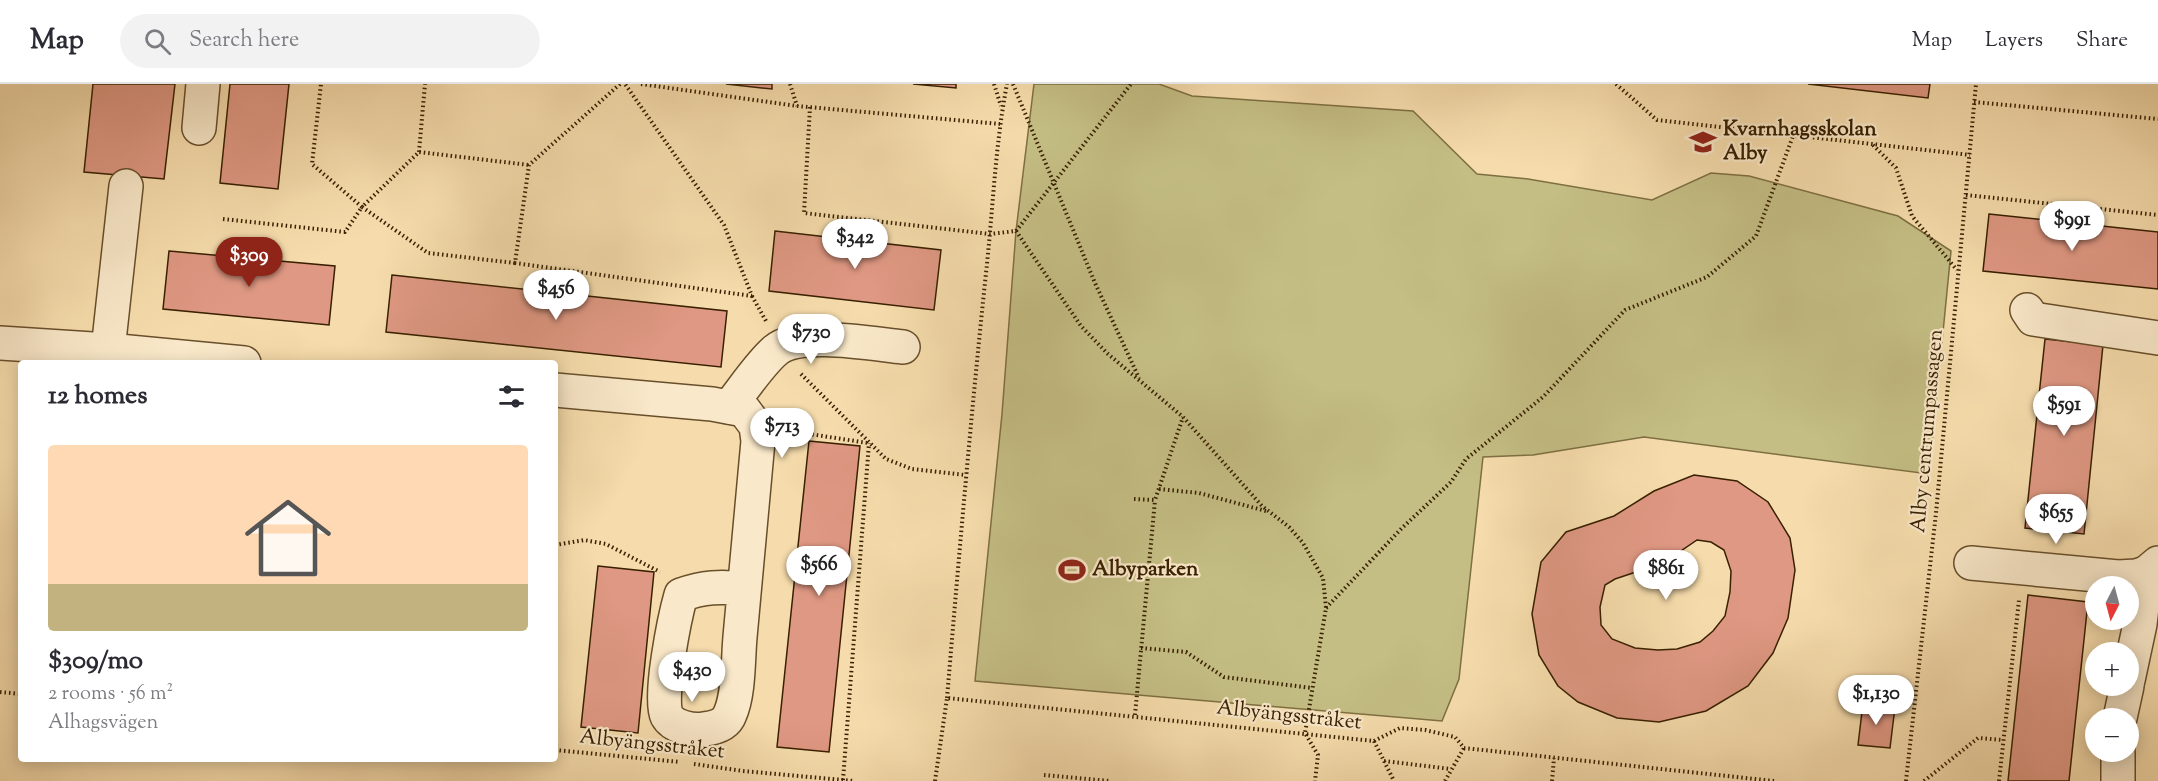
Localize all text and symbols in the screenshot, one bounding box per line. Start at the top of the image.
search box [120,14,540,68]
text: Map [30,21,84,61]
icon: search [141,25,174,58]
text: Search here [189,25,299,57]
text: Map [1912,26,1952,56]
text: Layers [1985,26,2043,56]
text: Share [2076,26,2128,56]
place label: Kvarnhagsskolan Alby [1723,115,1877,169]
school or university icon: Kvarnhagsskolan Alby [1688,127,1718,157]
pin: $991 [2036,201,2108,252]
text: $991 [2054,206,2090,235]
pin: $342 [819,219,891,270]
text: $342 [836,224,874,253]
pin: $309 [213,237,285,288]
text: $309 [230,242,268,271]
pin: $456 [520,270,592,321]
text: $456 [537,275,575,304]
pin: $730 [775,314,847,365]
text: $730 [791,319,831,348]
street label: Alby centrumpassagen [1904,328,1952,534]
text: 12 homes [48,378,147,415]
icon: filters [495,380,528,413]
pin: $591 [2028,386,2100,437]
text: $591 [2047,391,2081,420]
pin: $713 [746,408,818,459]
text: $713 [764,413,800,442]
icon: home [234,484,342,592]
pin: $655 [2020,494,2092,545]
text: $655 [2039,499,2073,528]
pin: $566 [783,546,855,597]
pin: $861 [1630,550,1702,601]
text: $566 [800,551,838,580]
sports icon: Albyparken [1057,555,1087,585]
place label: Albyparken [1092,555,1199,585]
text: $861 [1647,555,1685,584]
north arrow [2085,576,2139,630]
map controls [2085,576,2139,762]
button: + [2085,642,2139,696]
text: $309/mo [48,643,143,680]
pin: $430 [656,652,728,703]
text: $430 [672,657,712,686]
pin: $1,130 [1827,675,1925,726]
text: 2 rooms · 56 m² [48,680,173,709]
text: $1,130 [1852,680,1900,709]
street label: Albyängsstråket [1215,693,1363,739]
button: − [2085,708,2139,762]
text: Alhagsvägen [48,709,158,738]
street label: Albyängsstråket [578,722,726,768]

